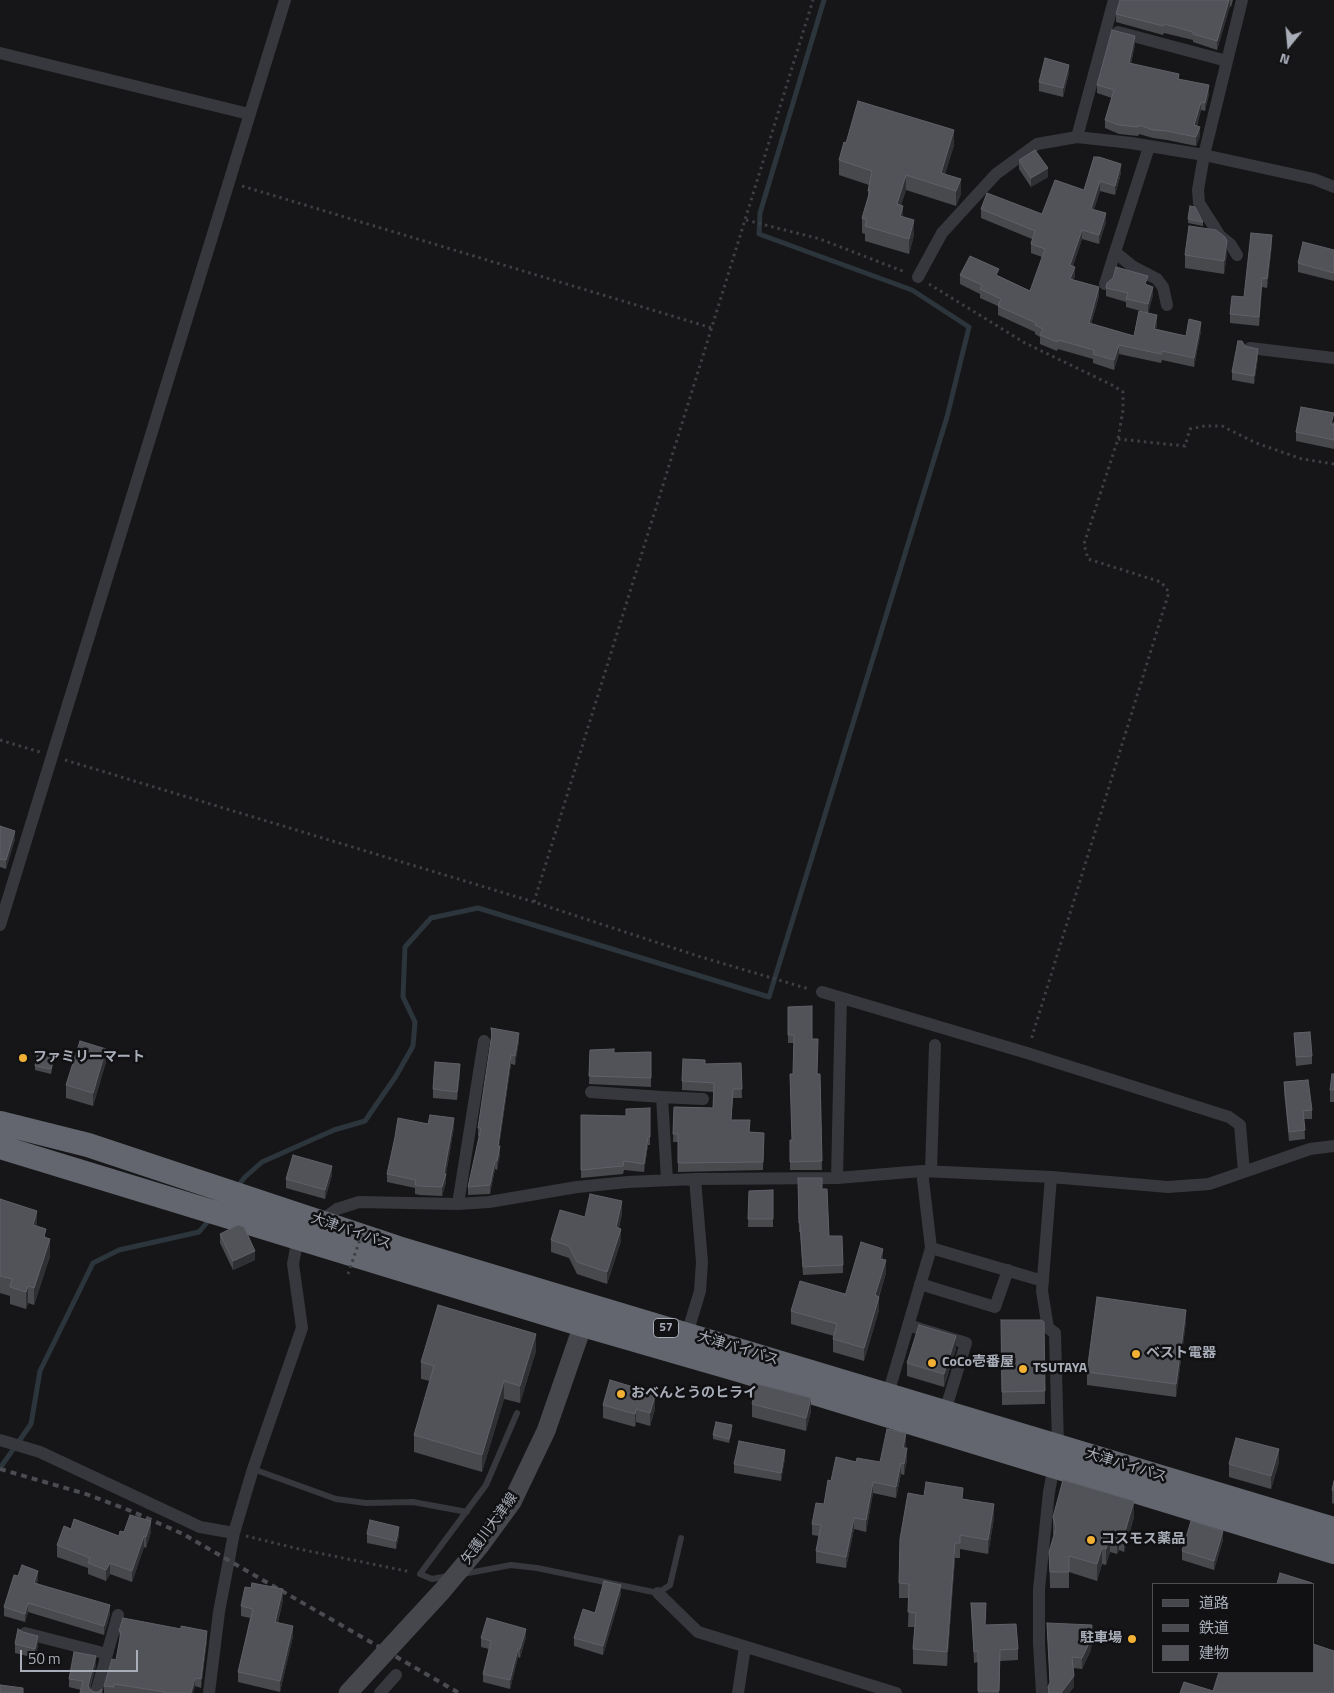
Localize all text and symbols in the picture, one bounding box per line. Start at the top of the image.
north arrow [1264,20,1314,70]
text: N [1277,48,1292,71]
place label: ファミリーマート [33,1050,145,1066]
marker: ファミリーマート [17,1052,29,1064]
street label: 大津バイパス [309,1210,393,1254]
road number: 57 [654,1319,678,1338]
street label: 大津バイパス [695,1329,781,1369]
place label: ベスト電器 [1146,1346,1216,1362]
marker: ベスト電器 [1130,1348,1142,1360]
place label: CoCo壱番屋 [942,1355,1014,1371]
marker: CoCo壱番屋 [926,1357,938,1369]
place label: TSUTAYA [1033,1361,1087,1377]
marker: TSUTAYA [1017,1363,1029,1375]
place label: おべんとうのヒライ [631,1386,757,1402]
marker: おべんとうのヒライ [615,1388,627,1400]
street label: 大津バイパス [1083,1446,1169,1486]
street label: 矢護川大津線 [459,1490,521,1568]
place label: コスモス薬品 [1101,1532,1185,1548]
marker: コスモス薬品 [1085,1534,1097,1546]
legend [1152,1583,1314,1673]
text: 道路 [1199,1591,1229,1614]
text: 鉄道 [1199,1616,1229,1639]
place label: 駐車場 [1080,1631,1122,1647]
marker: 駐車場 [1126,1633,1138,1645]
scale bar [22,1640,140,1672]
text: 建物 [1199,1641,1229,1664]
text: 50 m [28,1647,61,1670]

